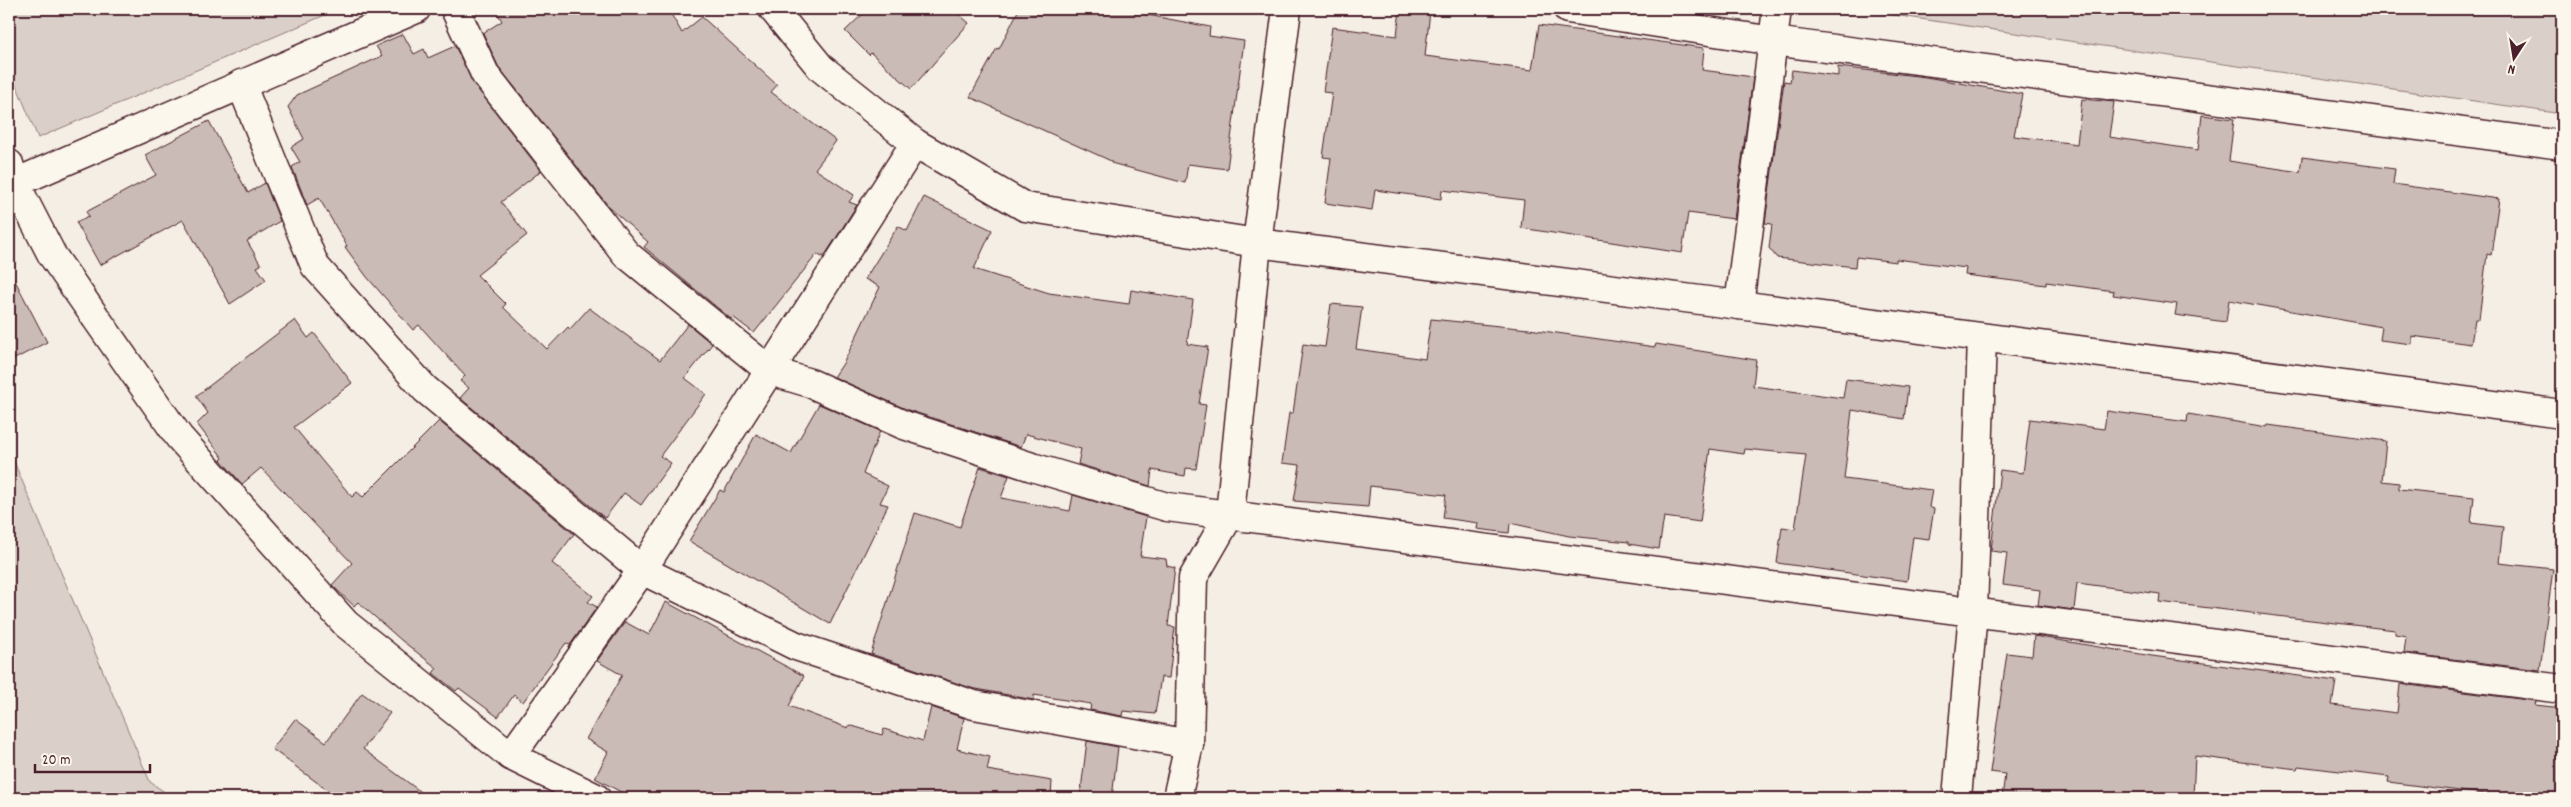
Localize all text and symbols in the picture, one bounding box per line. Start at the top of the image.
north arrow [2488,32,2538,82]
text: N [2506,58,2517,79]
scale bar [35,742,150,774]
text: 20 m [42,750,70,772]

